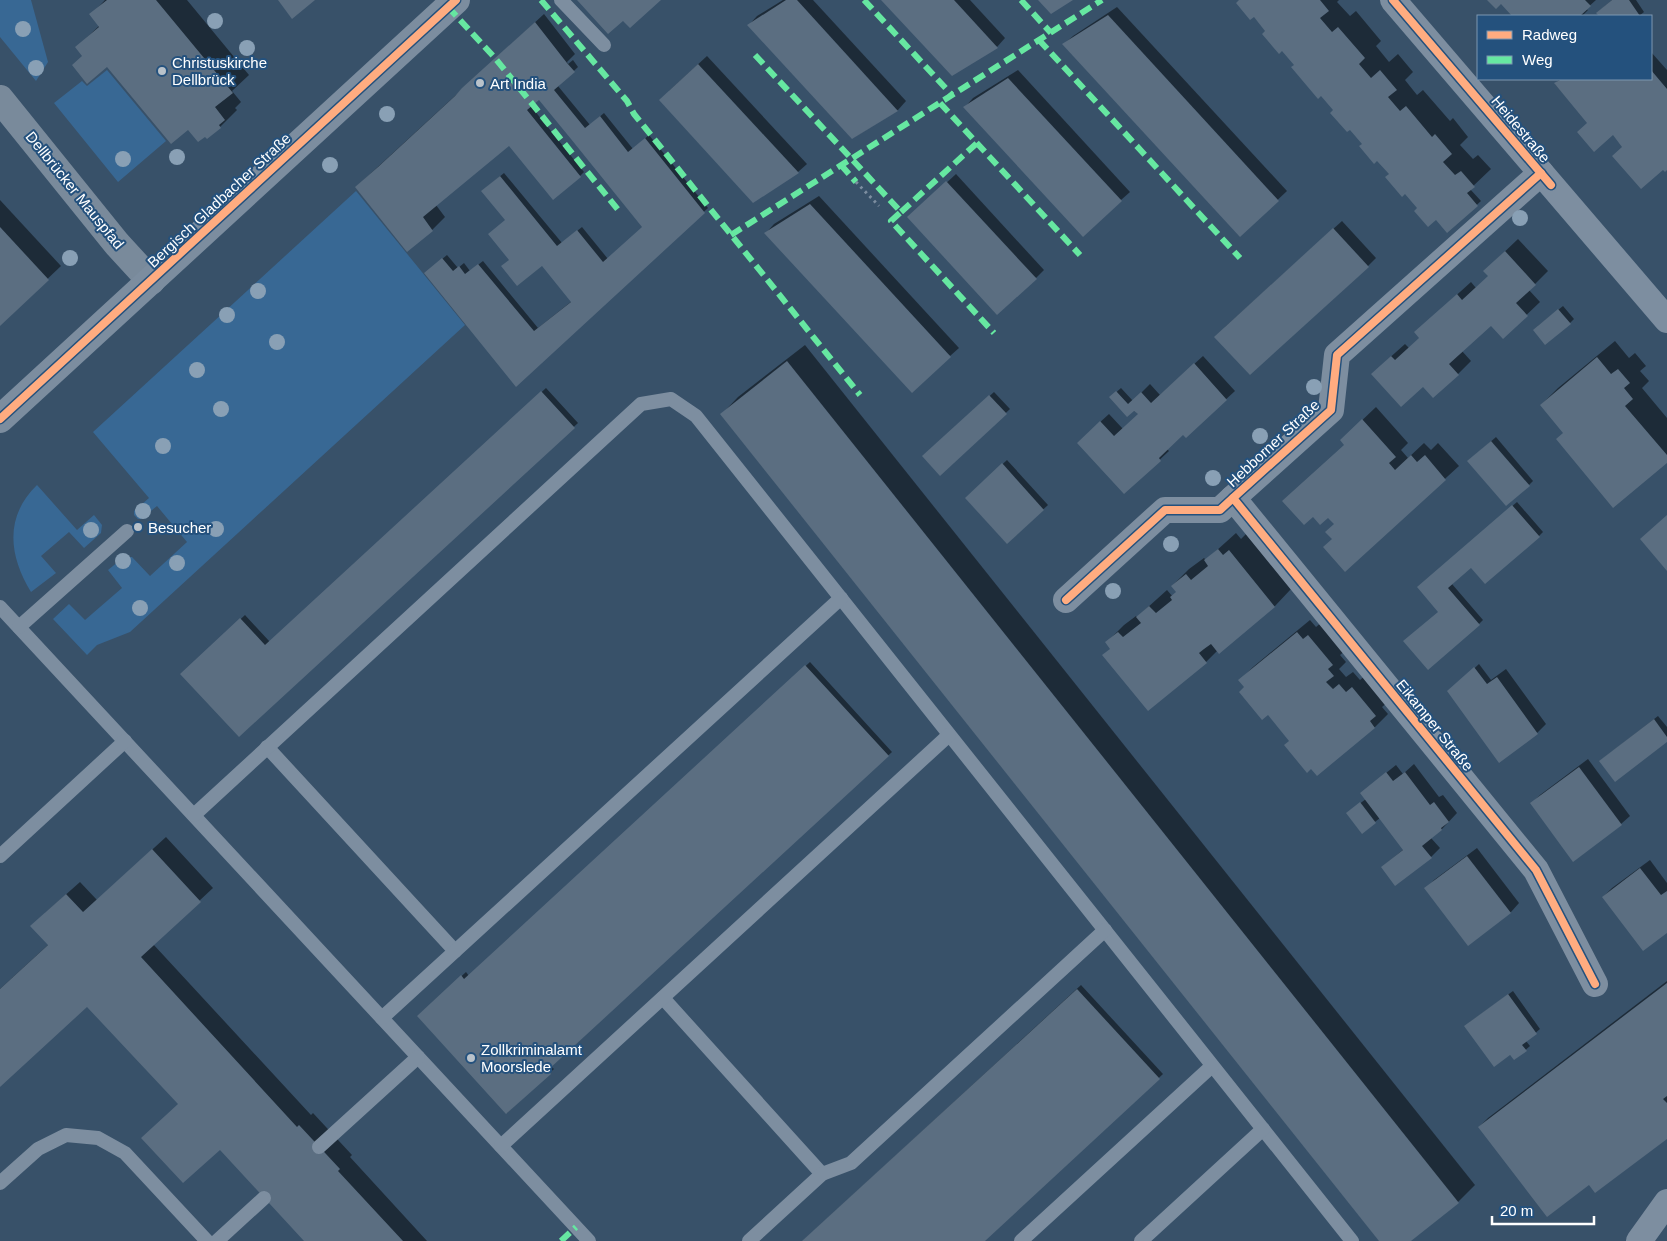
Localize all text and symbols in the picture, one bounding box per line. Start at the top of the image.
legend [1477,15,1652,80]
text: Radweg [1522,26,1577,43]
text: Weg [1522,51,1553,68]
place label: Christuskirche Dellbrück [172,54,267,88]
marker: Christuskirche Dellbrück [156,65,168,77]
place label: Art India [490,75,547,92]
marker: Art India [474,77,486,89]
street label: Heidestraße [1488,92,1554,166]
street label: Dellbrücker Mauspfad [22,128,128,252]
street label: Bergisch Gladbacher Straße [144,129,294,271]
street label: Hebborner Straße [1223,396,1323,490]
place label: Besucher [148,519,211,536]
marker: Besucher [132,521,144,533]
street label: Eikamper Straße [1393,676,1477,774]
place label: Zollkriminalamt Moorslede [481,1041,583,1075]
marker: Zollkriminalamt Moorslede [465,1052,477,1064]
scale bar [1492,1194,1594,1226]
text: 20 m [1500,1202,1533,1219]

